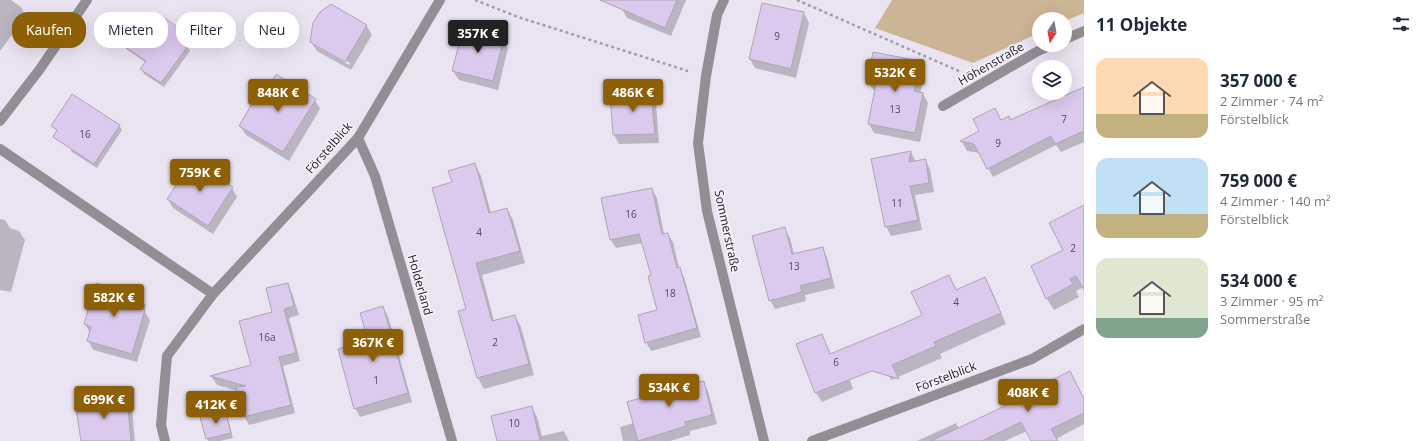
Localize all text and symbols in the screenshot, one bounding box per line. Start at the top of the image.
chip: Kaufen [12,12,86,48]
chip: Mieten [94,12,168,48]
chip: Filter [176,12,236,48]
chip: Neu [244,12,299,48]
north arrow [1032,12,1072,52]
map controls [1032,12,1072,100]
text: 11 Objekte [1096,13,1187,36]
icon: filters [1390,13,1412,35]
pin: 357K € [445,20,511,54]
text: 357K € [457,24,499,42]
house number: 9 [774,29,780,43]
street label: Höhenstraße [955,38,1027,89]
pin: 532K € [862,59,928,93]
button: layers [1032,60,1072,100]
text: 532K € [874,63,916,81]
text: 357 000 € [1220,69,1297,92]
icon: home [1128,74,1176,122]
pin: 848K € [245,79,311,113]
pin: 486K € [600,79,666,113]
text: 848K € [257,83,299,101]
text: 486K € [612,83,654,101]
text: 2 Zimmer · 74 m² [1220,92,1323,110]
house number: 13 [889,102,901,116]
text: Förstelblick [1220,110,1289,128]
house number: 7 [1061,112,1067,126]
street label: Förstelblick [301,118,356,177]
house number: 16 [79,127,91,141]
house number: 9 [995,136,1001,150]
pin: 759K € [167,159,233,193]
text: 759K € [179,163,221,181]
text: 759 000 € [1220,169,1297,192]
icon: home [1128,174,1176,222]
street label: Sommerstraße [711,188,745,274]
text: 4 Zimmer · 140 m² [1220,192,1331,210]
house number: 11 [891,196,903,210]
house number: 16 [625,207,637,221]
text: Förstelblick [1220,210,1289,228]
house number: 4 [476,225,482,239]
house number: 2 [1070,241,1076,255]
street label: Holderland [404,252,437,317]
house number: 13 [788,259,800,273]
text: 534 000 € [1220,269,1297,292]
icon: home [1128,274,1176,322]
pin: 582K € [81,284,147,318]
house number: 18 [664,286,676,300]
text: 582K € [93,288,135,306]
text: 3 Zimmer · 95 m² [1220,292,1323,310]
house number: 4 [953,295,959,309]
text: Sommerstraße [1220,310,1310,328]
pin: 367K € [340,329,406,363]
house number: 16a [259,330,276,344]
text: 367K € [352,333,394,351]
house number: 2 [492,335,498,349]
house number: 6 [833,355,839,369]
street label: Förstelblick [913,357,979,396]
house number: 1 [373,373,379,387]
pin: 534K € [636,374,702,408]
text: 534K € [648,378,690,396]
pin: 408K € [995,379,1061,413]
text: 408K € [1007,383,1049,401]
pin: 699K € [71,386,137,420]
text: 699K € [83,390,125,408]
pin: 412K € [183,391,249,425]
text: 412K € [195,395,237,413]
house number: 10 [508,416,520,430]

